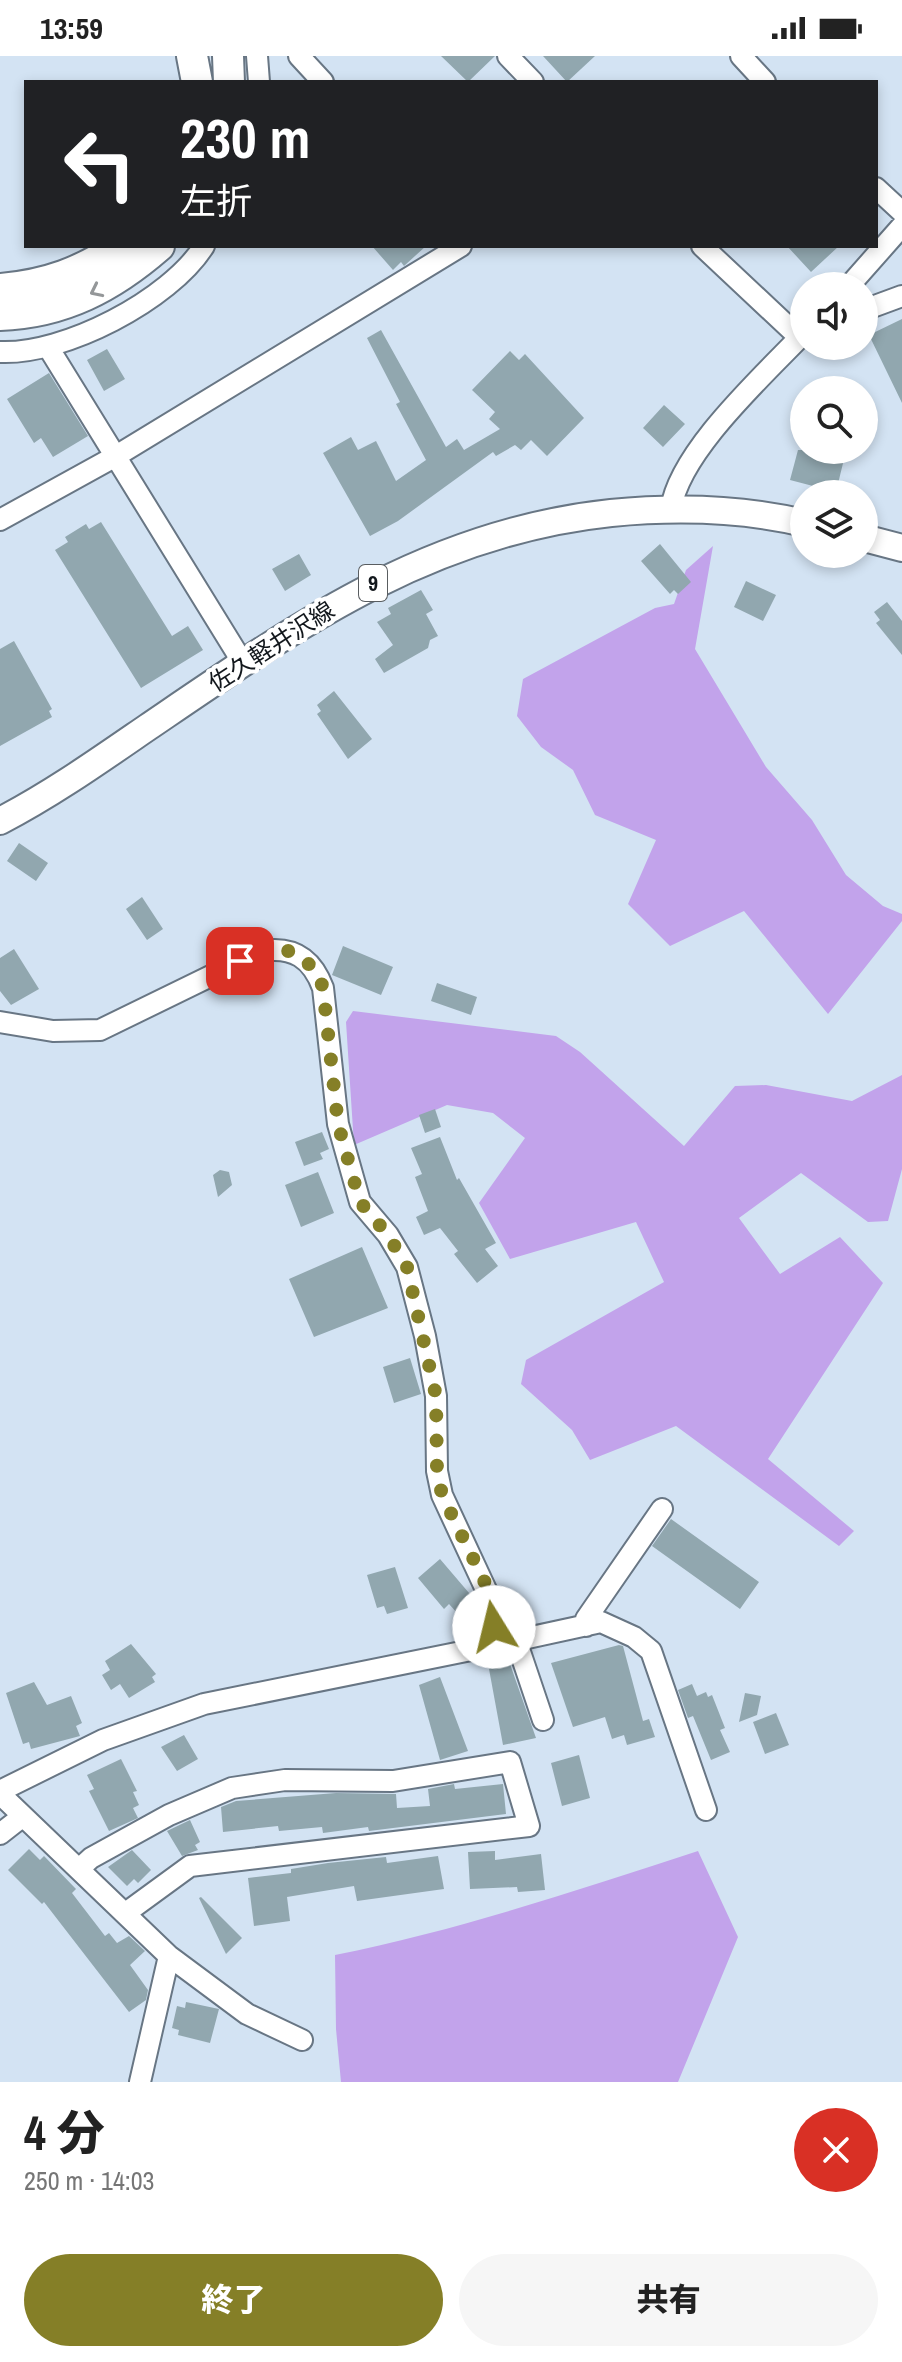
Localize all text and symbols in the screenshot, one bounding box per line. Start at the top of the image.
text: 13:59 [40,8,103,48]
text: 230 m [180,100,310,175]
icon: left [48,112,152,216]
text: 左折 [180,177,252,225]
map controls [790,272,878,568]
button: sound [790,272,878,360]
one-way arrow [90,281,105,297]
button: search [790,376,878,464]
button: layers [790,480,878,568]
road number: 9 [359,565,387,601]
street label: 佐久軽井沢線 [202,593,340,699]
pin [206,927,274,995]
icon: arrive [218,939,262,983]
position arrow [452,1585,536,1669]
text: 4 分 [24,2100,105,2165]
button: close [794,2108,878,2192]
text: 250 m · 14:03 [24,2163,154,2198]
button: 終了 [24,2254,443,2346]
button: 共有 [459,2254,878,2346]

